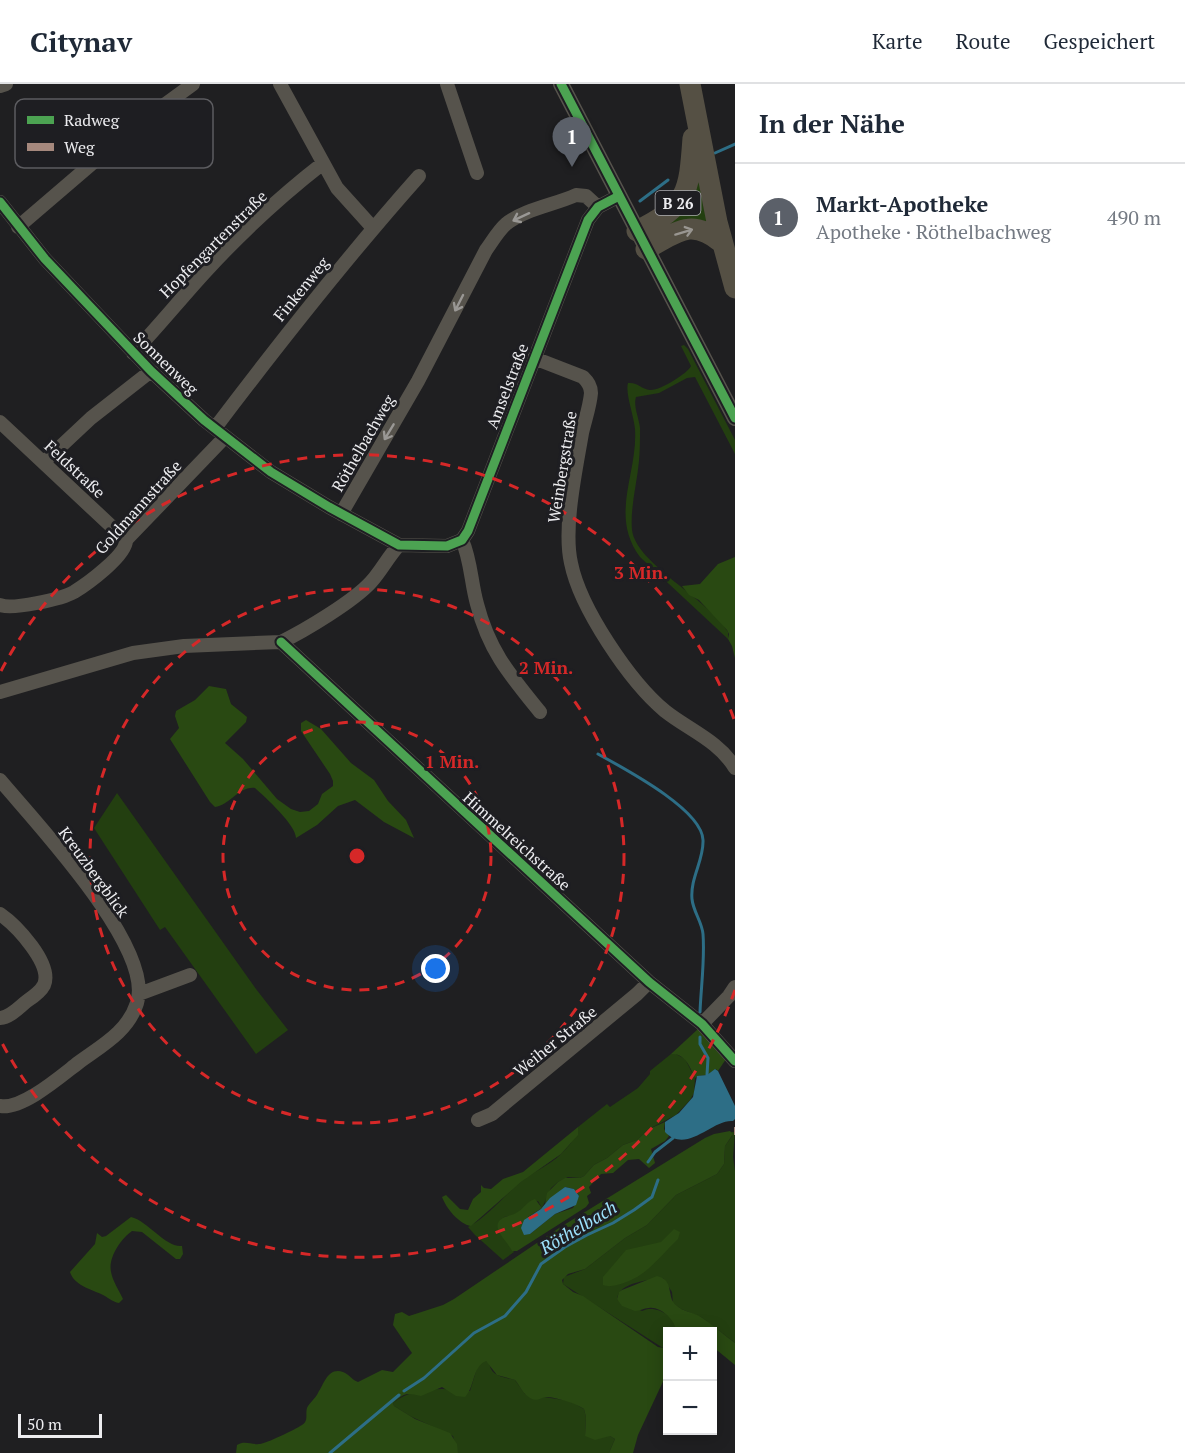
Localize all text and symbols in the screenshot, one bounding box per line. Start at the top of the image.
text: Citynav [30,23,132,60]
text: Karte [872,27,923,55]
text: Route [956,27,1011,55]
text: Gespeichert [1044,27,1155,55]
legend [15,99,213,168]
text: In der Nähe [759,106,905,140]
text: Radweg [64,109,120,131]
pin: 1 [552,118,592,167]
text: Weg [64,136,95,158]
street label: Hopfengartenstraße [154,185,272,303]
text: Markt-Apotheke [816,189,988,218]
road number: B 26 [656,191,700,215]
text: 1 [773,204,784,231]
text: 490 m [1107,204,1161,231]
one-way arrow [512,211,530,223]
text: Apotheke · Röthelbachweg [816,218,1051,245]
one-way arrow [674,226,693,237]
street label: Finkenweg [268,252,334,326]
one-way arrow [453,293,465,311]
street label: Sonnenweg [129,327,204,400]
street label: Amselstraße [481,340,533,432]
street label: Röthelbachweg [326,390,400,495]
street label: Weinbergstraße [542,409,582,525]
one-way arrow [382,423,394,440]
street label: Feldstraße [40,435,110,503]
street label: Goldmannstraße [90,455,186,559]
text: 3 Min. [614,560,668,584]
text: 2 Min. [519,655,573,679]
text: 1 Min. [425,749,479,773]
street label: Himmelreichstraße [458,787,576,895]
street label: Kreuzbergblick [54,822,135,922]
centre of rings [347,846,367,866]
your location [421,954,450,983]
street label: Weiher Straße [509,1001,601,1081]
water label: Röthelbach [534,1195,621,1260]
map controls [663,1327,717,1435]
button: + [663,1327,717,1381]
button: − [663,1381,717,1435]
scale bar [18,1411,102,1438]
text: 50 m [27,1413,62,1435]

